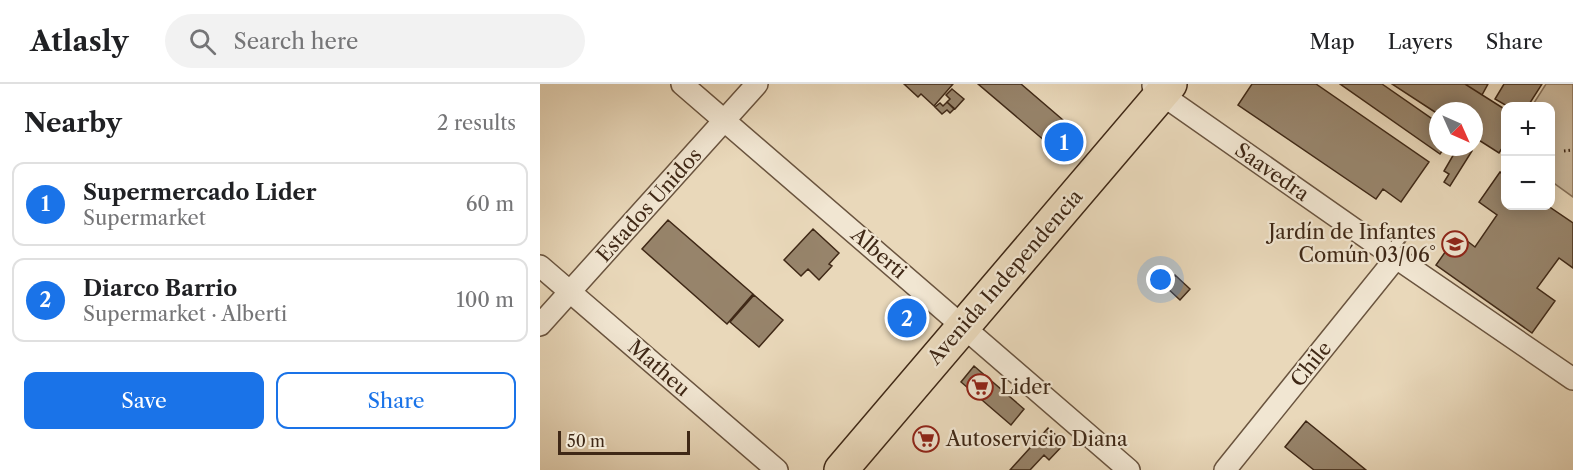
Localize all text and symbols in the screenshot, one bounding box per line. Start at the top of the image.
search box [165,14,585,68]
text: Atlasly [30,24,129,58]
icon: search [186,25,219,58]
text: Search here [234,28,358,55]
text: Map [1310,29,1355,54]
text: Layers [1388,29,1453,54]
text: Share [1486,29,1543,54]
north arrow [1429,102,1483,156]
map controls [1501,102,1555,210]
button: + [1501,102,1555,156]
text: Nearby [24,107,122,139]
text: 2 results [437,111,516,135]
pin: 1 [1044,120,1084,164]
street label: Saavedra [1230,138,1314,206]
street label: Estados Unidos [592,143,706,267]
button: − [1501,156,1555,210]
text: Supermercado Lider [83,179,317,206]
street label: Avenida Independencia [922,184,1088,370]
text: 1 [41,192,50,216]
text: 60 m [466,192,514,216]
text: Supermarket [83,206,206,230]
place label: Jardín de Infantes Común 03/06° [1265,220,1436,267]
street label: Alberti [846,222,912,284]
school or university icon: Jardín de Infantes Común 03/06° [1440,229,1470,259]
your location [1146,265,1175,294]
text: Diarco Barrio [83,275,237,302]
text: 2 [40,288,51,312]
text: 100 m [456,288,514,312]
pin: 2 [888,296,926,340]
text: Supermarket · Alberti [83,302,287,326]
street label: Matheu [623,335,695,401]
street label: Chile [1286,337,1336,391]
button: Save [24,372,264,429]
button: Share [276,372,516,429]
supermarket icon: Lider [965,372,995,402]
place label: Lider [1000,375,1052,399]
supermarket icon: Autoservicio Diana [911,424,941,454]
place label: Autoservicio Diana [945,427,1128,451]
scale bar [558,428,690,456]
text: 50 m [567,431,605,451]

